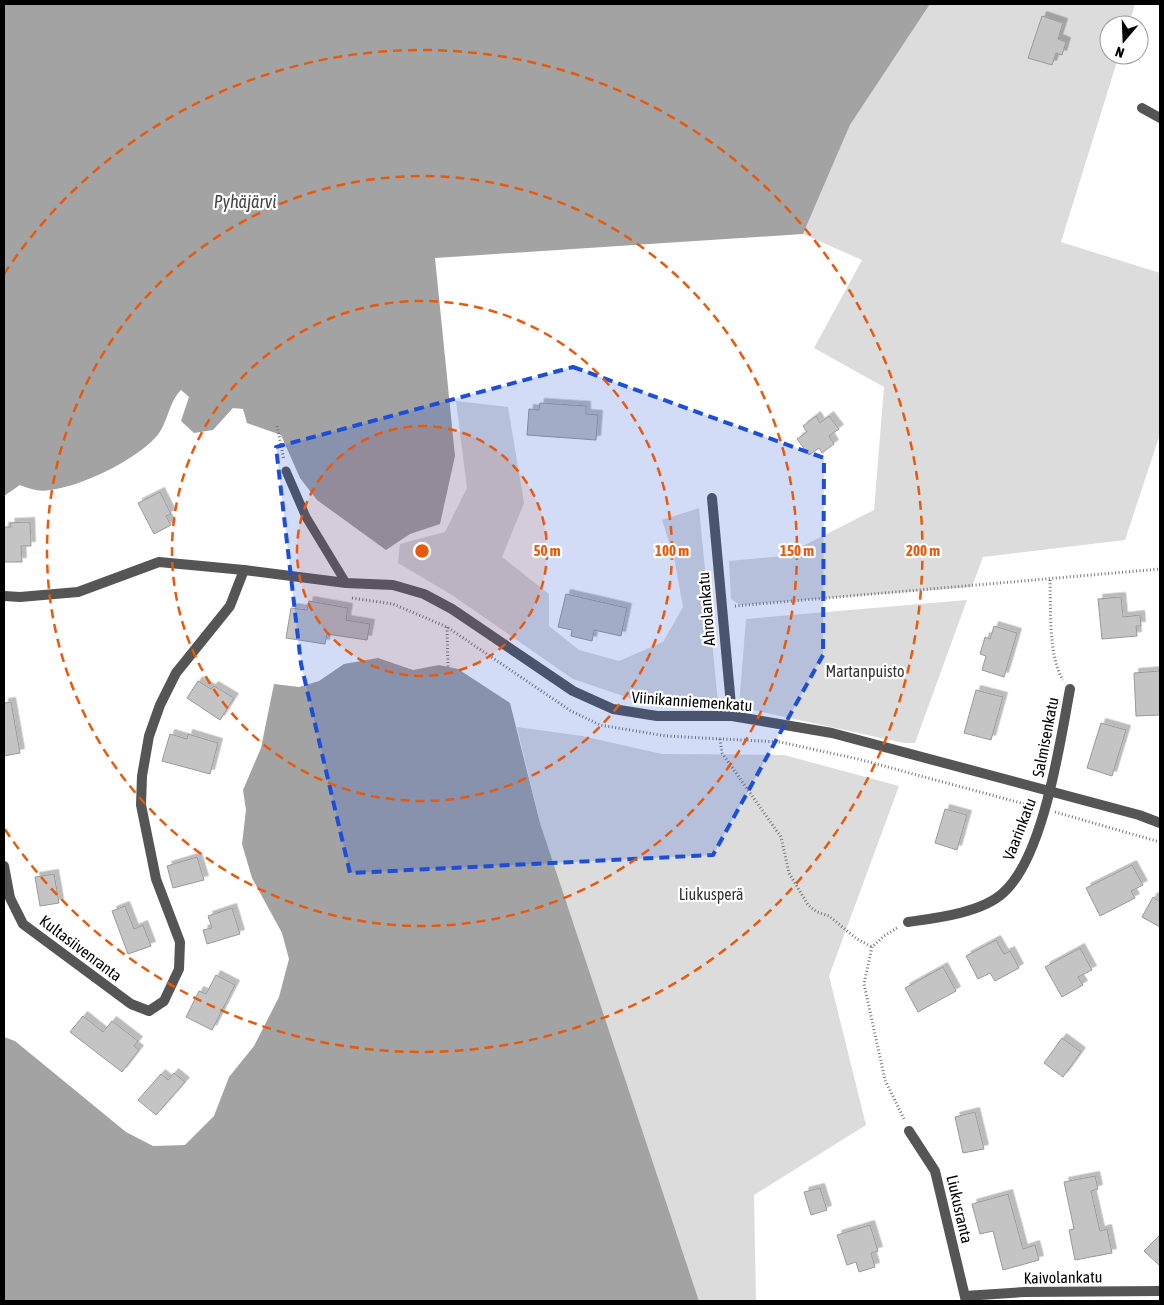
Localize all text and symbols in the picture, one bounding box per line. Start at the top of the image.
north arrow [1099,15,1149,65]
text: N [1113,43,1126,61]
water label: Pyhäjärvi [214,191,276,212]
centre of rings [413,542,431,560]
text: 50 m [534,542,561,559]
text: 100 m [655,542,689,559]
text: 150 m [780,542,814,559]
text: 200 m [906,542,940,559]
street label: Ahrolankatu [694,571,718,647]
park label: Martanpuisto [825,662,905,681]
street label: Viinikanniemenkatu [631,688,753,714]
street label: Salmisenkatu [1028,695,1062,779]
street label: Vaarinkatu [999,795,1039,863]
park label: Liukusperä [679,885,743,904]
street label: Kultasiivenranta [37,911,125,985]
street label: Liukusranta [943,1173,977,1245]
street label: Kaivolankatu [1023,1267,1103,1287]

